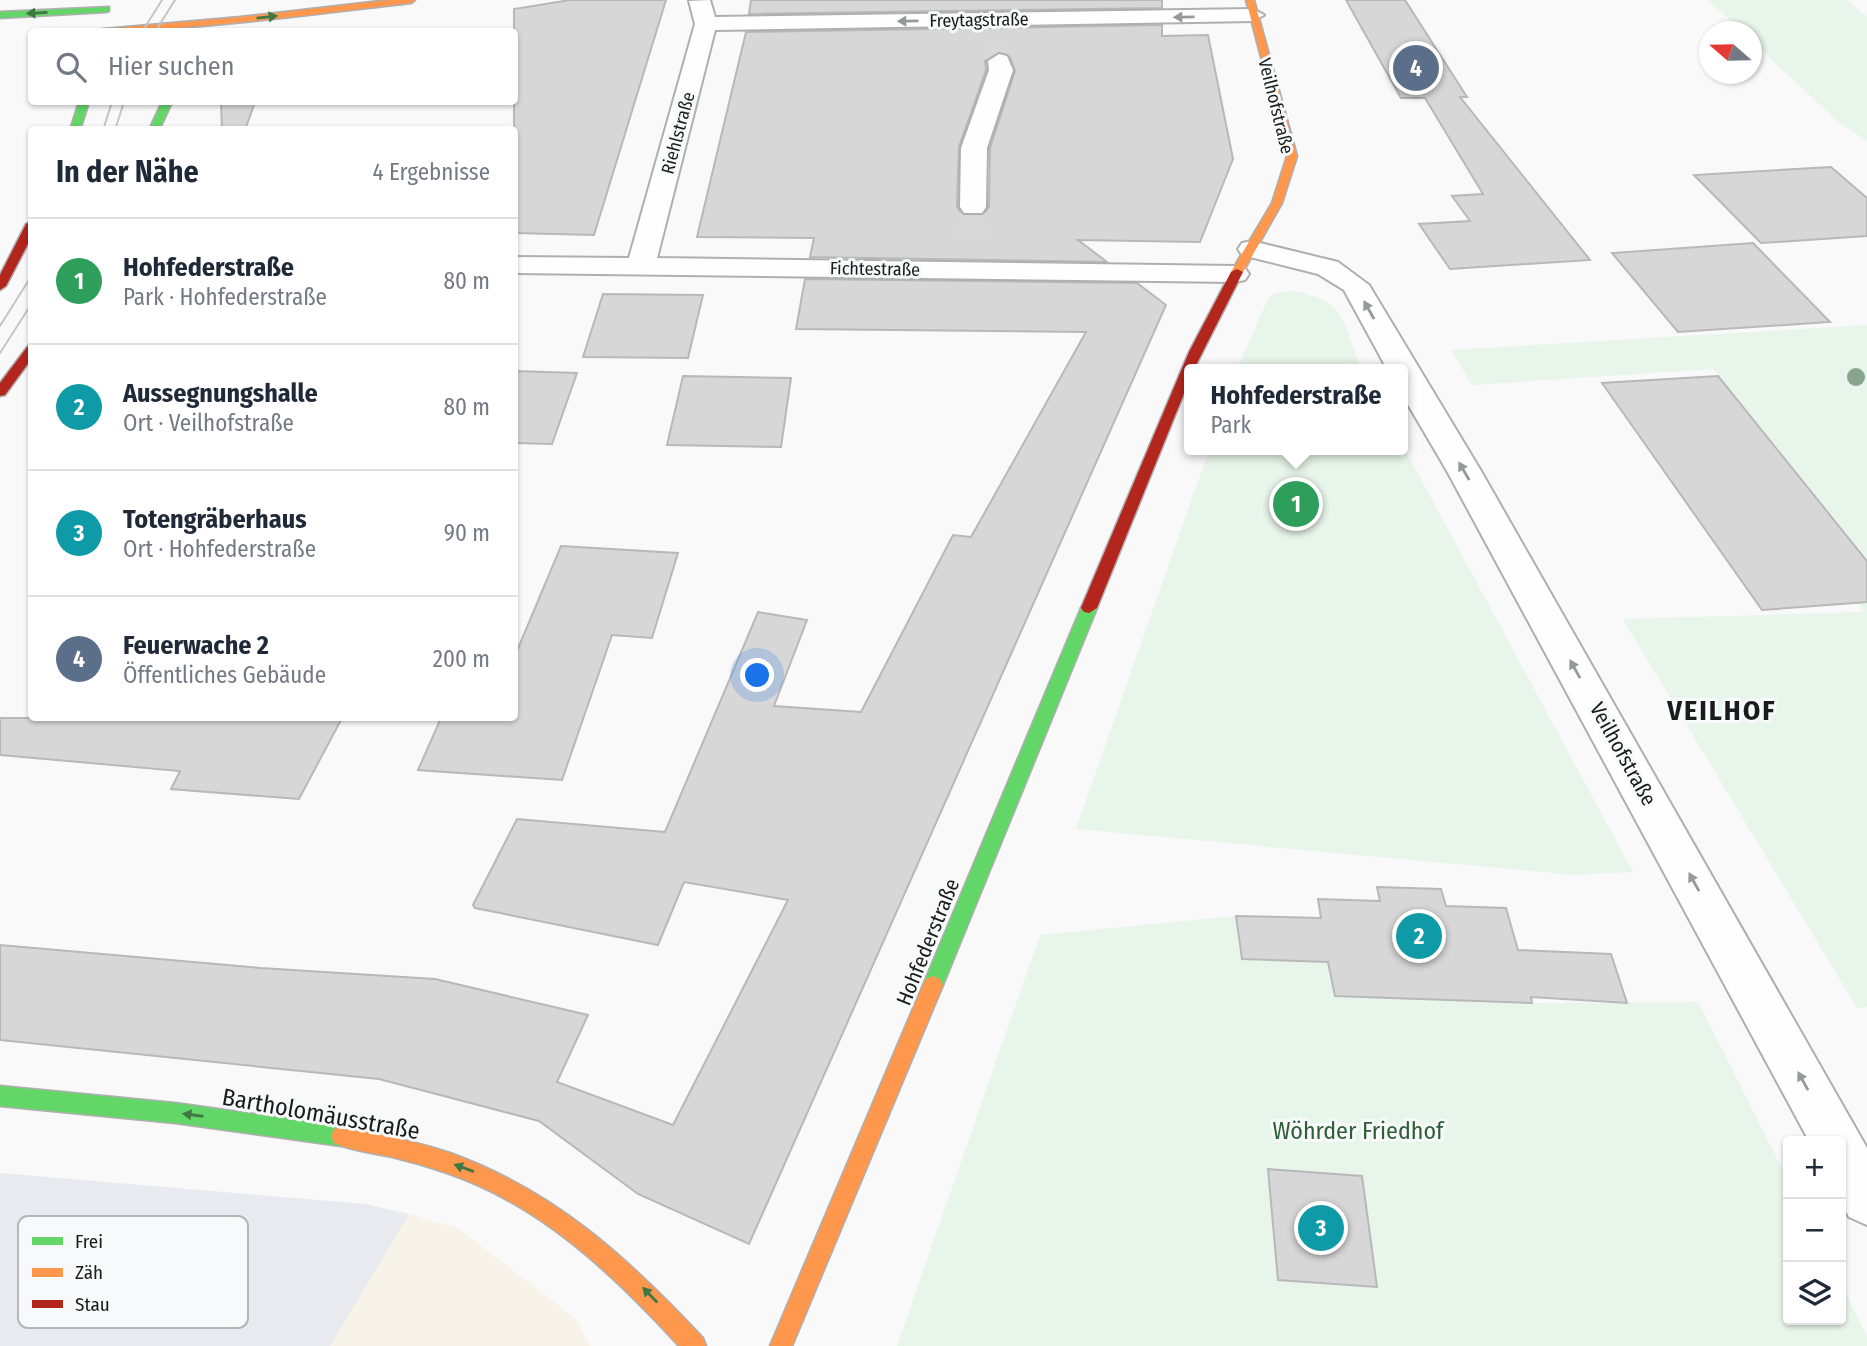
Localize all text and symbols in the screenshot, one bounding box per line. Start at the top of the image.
one-way arrow [25,8,47,19]
street label: Freytagstraße [929,8,1029,32]
one-way arrow [1173,11,1195,22]
one-way arrow [257,12,279,23]
one-way arrow [897,15,919,27]
north arrow [1699,21,1762,84]
search box [28,28,518,105]
pin: 4 [1393,42,1439,94]
icon: search [52,48,90,86]
text: Hier suchen [108,51,234,82]
street label: Veilhofstraße [1253,56,1299,156]
street label: Riehlstraße [656,89,700,176]
text: In der Nähe [56,154,199,190]
text: 4 Ergebnisse [372,158,490,186]
text: Hohfederstraße [123,252,294,283]
street label: Fichtestraße [830,257,920,281]
text: 1 [74,267,84,295]
text: 80 m [443,267,490,295]
text: Park · Hohfederstraße [123,283,327,311]
one-way arrow [1363,300,1375,319]
popup [1184,364,1408,455]
text: Aussegnungshalle [123,378,318,409]
text: Hohfederstraße [1210,380,1382,411]
text: 2 [74,393,84,421]
text: 80 m [443,393,490,421]
text: Ort · Veilhofstraße [123,409,294,437]
text: Park [1210,411,1251,439]
one-way arrow [1458,461,1470,480]
pin: 1 [1273,478,1319,530]
text: Totengräberhaus [123,504,307,535]
text: 3 [74,519,84,547]
text: 90 m [444,519,490,547]
text: Ort · Hohfederstraße [123,535,316,563]
text: Feuerwache 2 [123,630,269,661]
text: 4 [73,645,85,673]
text: 200 m [433,645,490,673]
your location [740,658,774,692]
one-way arrow [1569,659,1581,679]
text: Öffentliches Gebäude [123,661,326,689]
district label: VEILHOF [1666,694,1777,727]
street label: Veilhofstraße [1584,698,1662,810]
one-way arrow [1688,872,1700,891]
street label: Hohfederstraße [891,875,965,1009]
pin: 2 [1396,910,1442,962]
one-way arrow [1797,1072,1809,1091]
street label: Bartholomäusstraße [220,1083,422,1145]
one-way arrow [182,1109,204,1120]
park label: Wöhrder Friedhof [1273,1117,1445,1145]
map controls [1783,1136,1846,1325]
button: + [1783,1136,1846,1199]
one-way arrow [453,1162,474,1173]
button: − [1783,1199,1846,1262]
pin: 3 [1298,1202,1344,1254]
legend [18,1216,248,1328]
text: Frei [75,1230,103,1253]
text: Zäh [75,1261,103,1284]
button: layers [1783,1262,1846,1325]
one-way arrow [641,1287,658,1304]
text: Stau [75,1293,110,1316]

